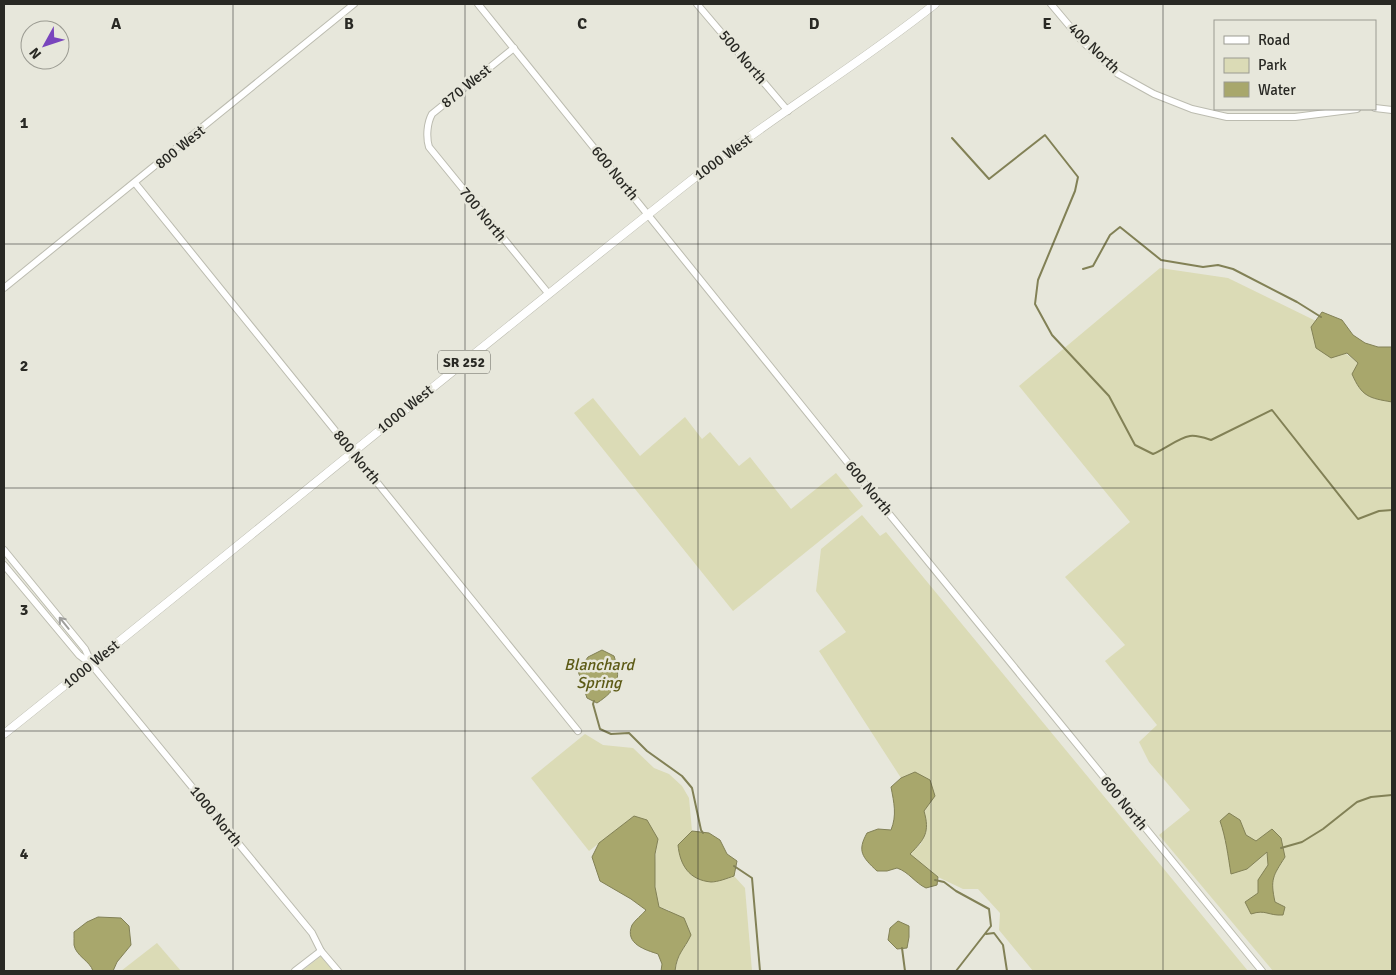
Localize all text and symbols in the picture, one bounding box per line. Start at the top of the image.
text: A [111,14,122,34]
text: B [344,14,354,34]
text: C [577,14,587,34]
text: D [809,14,820,34]
text: E [1042,14,1052,34]
street label: 400 North [1064,19,1124,77]
north arrow [20,20,70,70]
legend [1214,20,1376,110]
street label: 500 North [715,26,771,88]
text: Road [1258,31,1290,49]
text: N [26,44,45,62]
text: Park [1258,56,1287,74]
street label: 870 West [437,60,495,112]
text: Water [1258,81,1296,99]
text: 1 [20,113,29,133]
street label: 800 West [151,121,209,173]
street label: 1000 West [691,130,755,184]
street label: 600 North [588,142,642,204]
street label: 700 North [456,183,510,245]
road number: SR 252 [438,351,490,374]
text: 2 [20,356,28,376]
street label: 1000 West [373,381,437,437]
street label: 800 North [330,426,384,488]
street label: 600 North [842,457,896,519]
text: 3 [20,600,28,620]
one-way arrow [59,617,70,630]
street label: 1000 West [59,636,123,692]
water label: Blanchard Spring [564,655,636,693]
street label: 600 North [1097,772,1151,834]
street label: 1000 North [186,782,246,850]
text: 4 [20,844,29,864]

